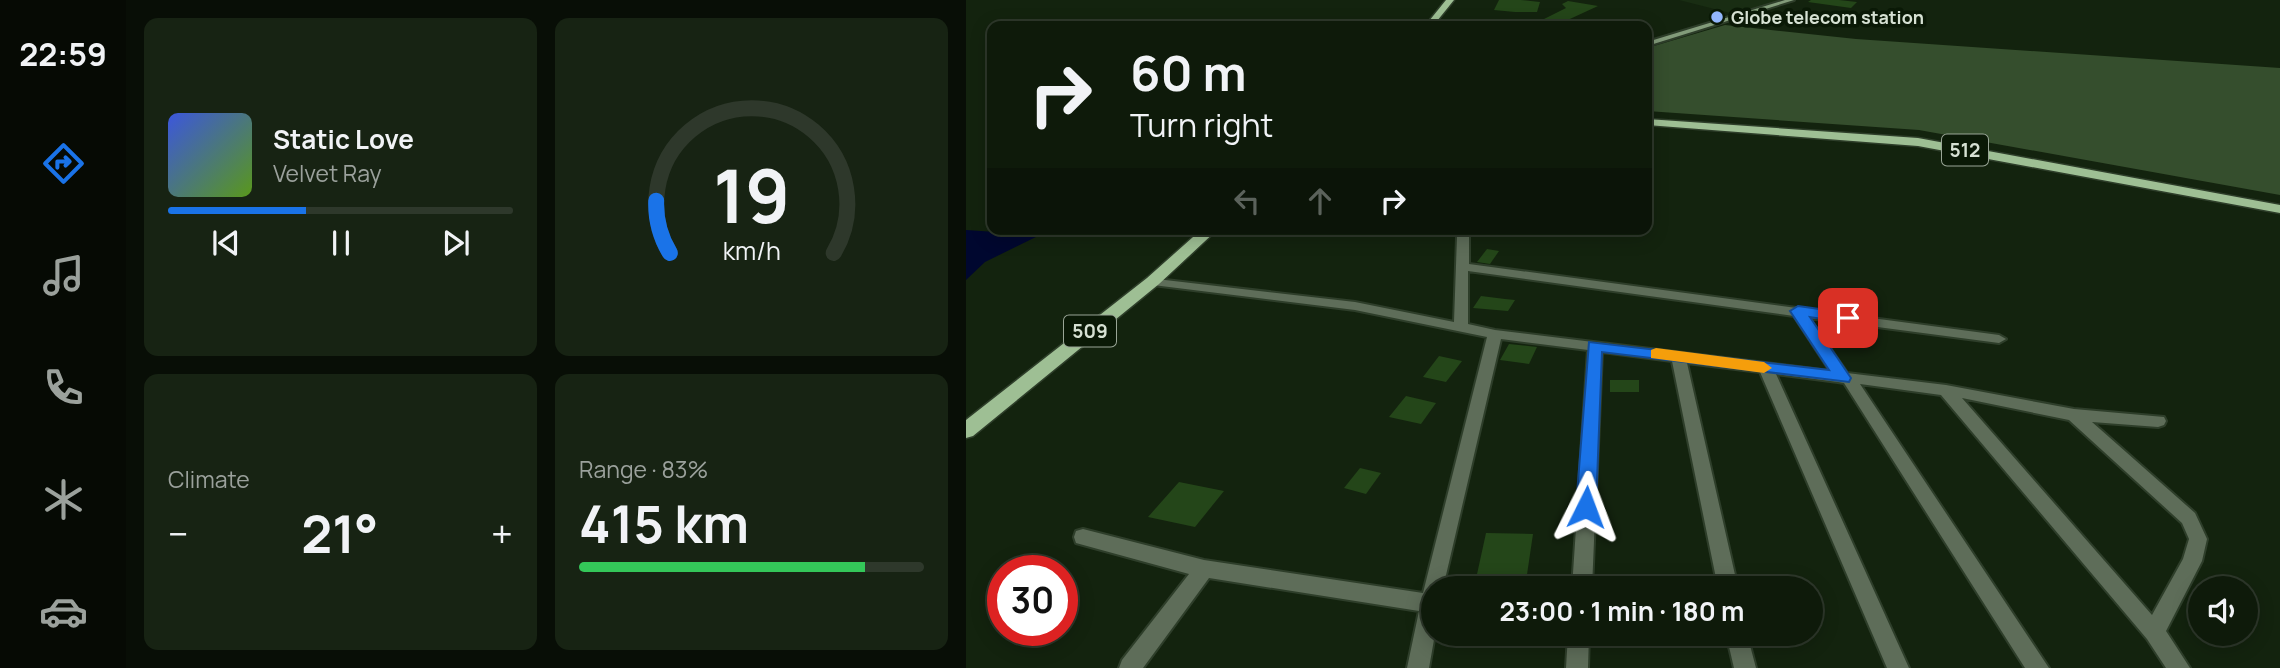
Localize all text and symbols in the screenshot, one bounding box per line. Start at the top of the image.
place label: Globe telecom station [1731,5,1924,29]
marker: Globe telecom station [1709,9,1725,25]
text: 22:59 [19,32,107,76]
text: 60 m [1130,39,1247,106]
icon: right [1015,49,1106,140]
text: Turn right [1130,103,1273,147]
text: Static Love [273,121,414,157]
road number: 512 [1942,134,1988,166]
icon: directions [39,139,88,188]
text: 19 [713,146,790,246]
text: Velvet Ray [273,157,382,189]
icon: left [1228,182,1266,220]
icon: ahead [1301,182,1339,220]
icon: right [1374,182,1412,220]
icon: previous [207,224,245,262]
icon: pause [322,224,360,262]
icon: next [437,224,475,262]
text: km/h [722,233,781,268]
icon: music [39,251,88,300]
pin [1818,288,1878,348]
icon: arrive [1829,299,1867,337]
road number: 509 [1064,316,1116,346]
icon: phone [39,363,88,412]
text: Range · 83% [579,453,708,485]
text: Climate [168,463,250,495]
position arrow [1549,470,1623,544]
icon: climate [39,475,88,524]
text: 415 km [579,488,749,559]
text: 21° [301,498,378,569]
text: − [168,507,189,559]
text: + [491,507,513,559]
speed limit sign: 30 [987,555,1078,646]
map controls [2188,576,2258,646]
button: sound [2188,576,2258,646]
icon: car [39,587,88,636]
text: 23:00 · 1 min · 180 m [1500,593,1744,629]

